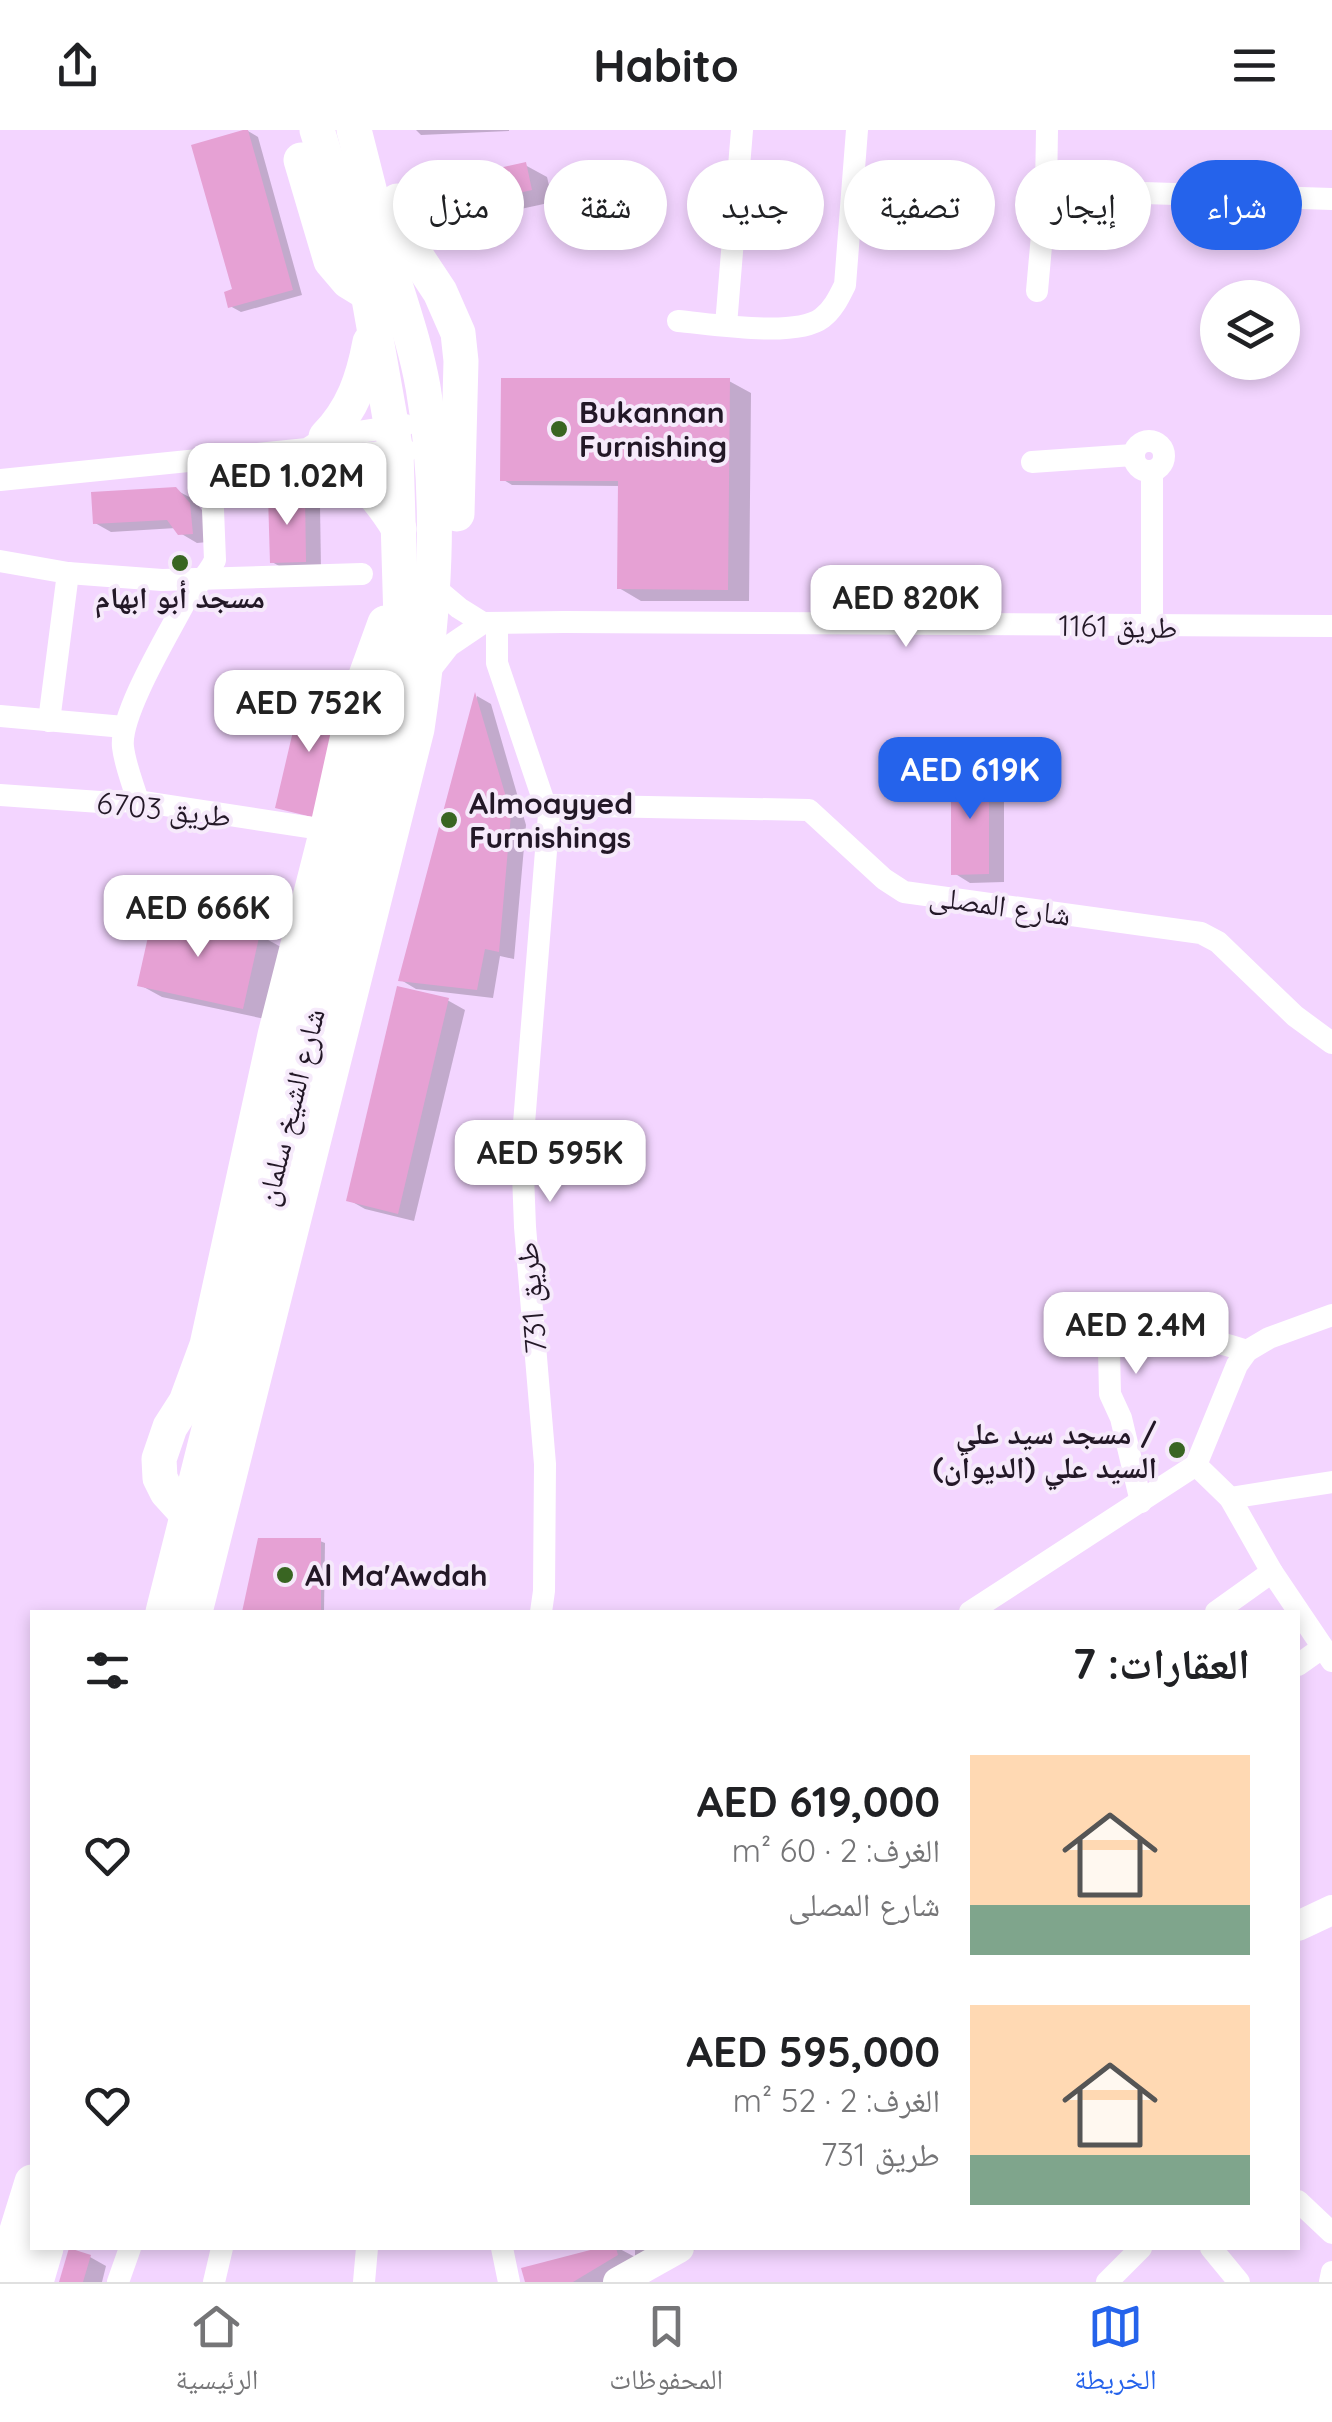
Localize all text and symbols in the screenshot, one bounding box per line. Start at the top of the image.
text: Habito [593,37,739,93]
icon: share [50,38,105,93]
icon: menu [1227,38,1282,93]
chip: منزل [393,160,524,250]
chip: شقة [544,160,667,250]
chip: جديد [687,160,824,250]
chip: تصفية [844,160,995,250]
chip: إيجار [1015,160,1151,250]
chip: شراء [1171,160,1302,250]
map controls [1200,280,1300,380]
button: layers [1200,280,1300,380]
place label: Bukannan Furnishing [579,393,727,465]
marker: Bukannan Furnishing [548,418,570,440]
pin: AED 1.02M [173,443,401,528]
text: AED 1.02M [209,455,365,495]
marker: مسجد أبو ابهام [169,552,191,574]
pin: AED 820K [803,565,1009,650]
text: AED 820K [833,577,979,617]
place label: مسجد أبو ابهام [95,578,265,619]
street label: طريق 1161 [1058,606,1178,646]
pin: AED 752K [206,670,412,755]
text: AED 752K [236,682,382,722]
pin: AED 619K [867,737,1073,822]
text: AED 619K [900,749,1040,789]
street label: طريق 6703 [95,783,233,835]
place label: Almoayyed Furnishings [469,784,633,856]
marker: Almoayyed Furnishings [438,809,460,831]
pin: AED 666K [95,875,301,960]
street label: شارع المصلى [927,876,1073,935]
text: AED 666K [126,887,270,927]
street label: شارع الشيخ سلمان [247,1004,334,1210]
pin: AED 595K [447,1120,653,1205]
text: AED 595K [477,1132,623,1172]
street label: طريق 731 [507,1241,555,1355]
pin: AED 2.4M [1033,1292,1239,1377]
text: AED 2.4M [1066,1304,1206,1344]
place label: مسجد سيد علي / السيد علي (الديوان) [933,1414,1157,1491]
marker: مسجد سيد علي / السيد علي (الديوان) [1166,1439,1188,1461]
place label: Al Ma'Awdah [305,1556,488,1594]
marker: Al Ma'Awdah [274,1564,296,1586]
text: العقارات: 7 [1073,1637,1250,1690]
icon: filters [80,1643,135,1698]
text: AED 619,000 [697,1775,940,1828]
icon: home [1050,1795,1170,1915]
icon: heart [80,1828,135,1883]
text: الغرف: 2 · 60 m² [732,1830,940,1870]
text: شارع المصلى [788,1884,940,1924]
text: AED 595,000 [686,2025,940,2078]
icon: home [1050,2045,1170,2165]
icon: heart [80,2078,135,2133]
text: الغرف: 2 · 52 m² [733,2080,940,2120]
text: طريق 731 [821,2134,940,2174]
tab: الرئيسية [175,2299,258,2407]
tab: المحفوظات [609,2299,723,2407]
tab: الخريطة [1074,2299,1157,2407]

